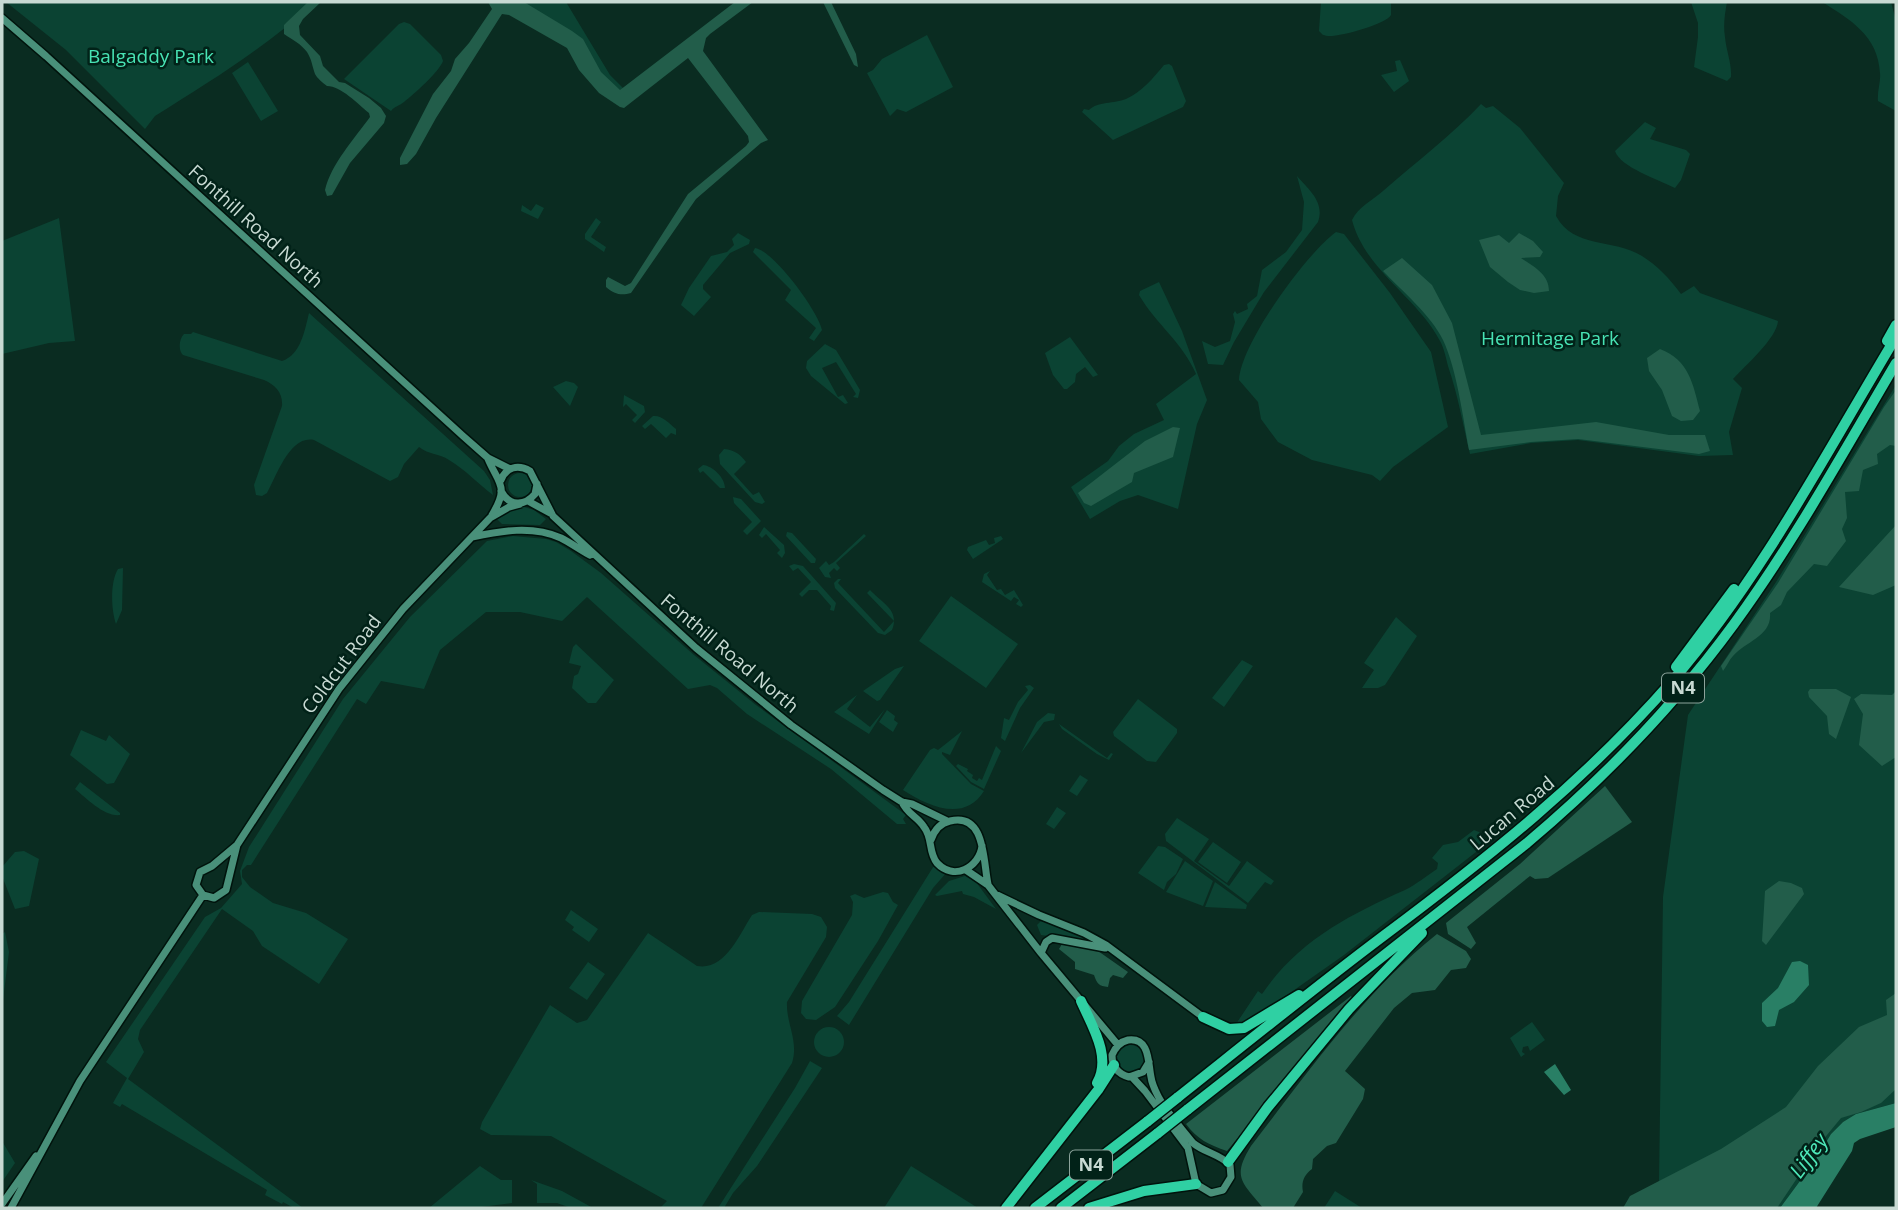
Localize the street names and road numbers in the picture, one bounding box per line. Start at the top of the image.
street label: Fonthill Road North [183,159,329,293]
street label: Fonthill Road North [655,587,805,719]
street label: Coldcut Road [295,609,387,719]
road number: N4 [1662,674,1704,702]
street label: Lucan Road [1464,770,1560,856]
road number: N4 [1070,1150,1112,1180]

